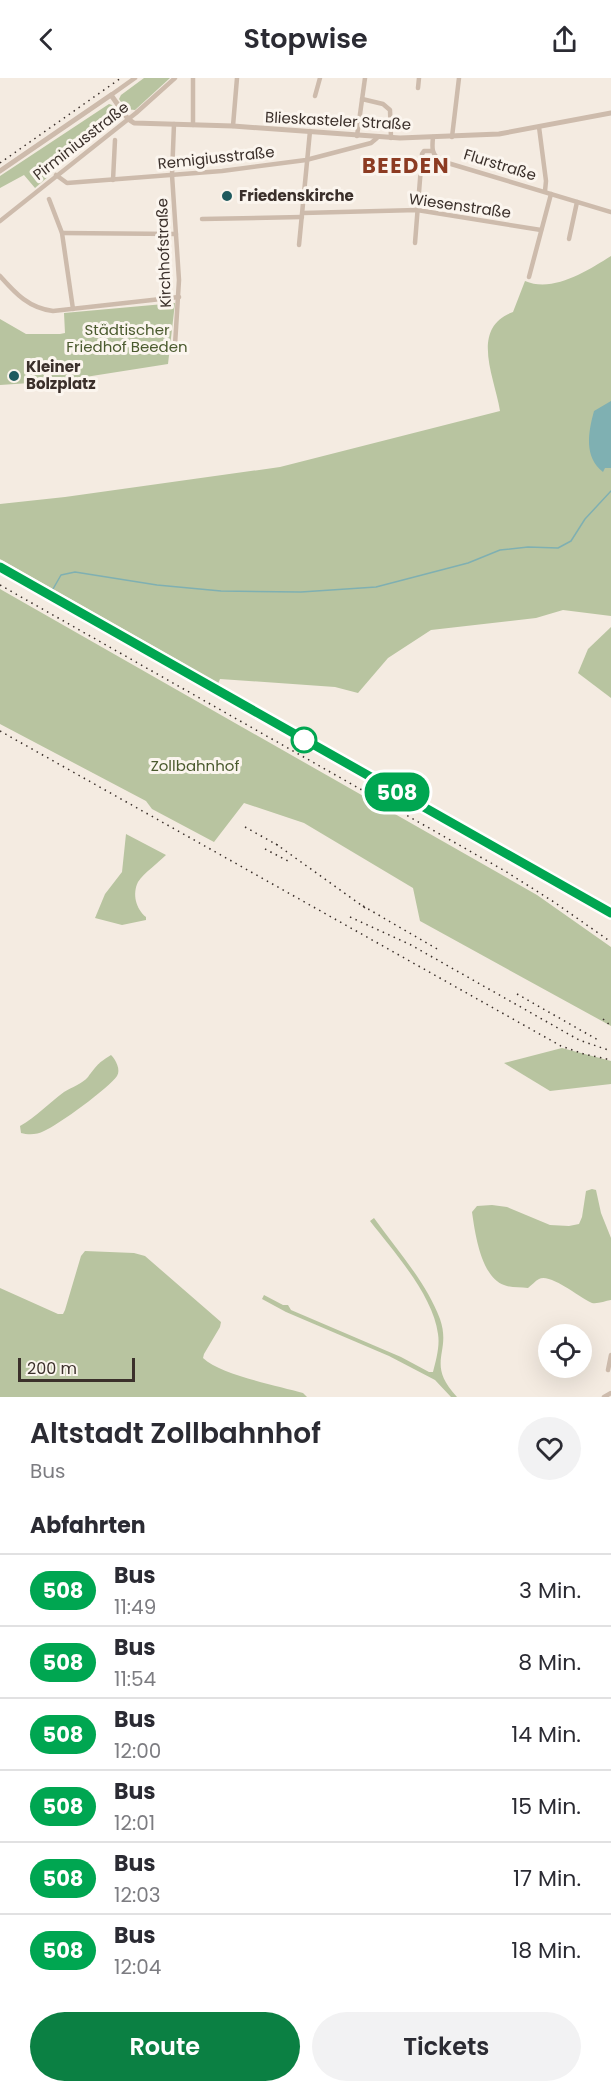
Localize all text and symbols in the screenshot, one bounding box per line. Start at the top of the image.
text: Stopwise [243,20,368,57]
icon: back [30,23,63,56]
icon: share [548,23,581,56]
street label: Pirminiusstraße [28,97,133,185]
street label: Blieskasteler Straße [264,106,412,135]
street label: Remigiusstraße [156,141,275,174]
street label: Flurstraße [461,144,539,186]
district label: BEEDEN [362,151,450,180]
place label: Friedenskirche [239,185,354,206]
street label: Wiesenstraße [408,188,512,223]
marker: Friedenskirche [220,189,234,203]
street label: Kirchhofstraße [151,198,176,308]
park label: Städtischer Friedhof Beeden [66,319,188,357]
place label: Kleiner Bolzplatz [26,356,96,394]
marker: Kleiner Bolzplatz [7,369,21,383]
unlabelled marker [291,727,317,753]
park label: Zollbahnhof [151,755,239,776]
line badge: 508 [362,772,432,812]
text: 508 [377,778,417,807]
map controls [538,1324,592,1378]
button: locate [538,1324,592,1378]
scale bar [18,1355,135,1382]
text: 200 m [27,1357,77,1380]
text: Altstadt Zollbahnhof [30,1414,321,1453]
button: heart [518,1417,581,1480]
text: Bus [30,1457,66,1485]
text: Abfahrten [30,1510,146,1541]
text: Bus [114,1560,156,1591]
text: 3 Min. [519,1575,581,1606]
text: 508 [43,1576,83,1605]
text: 11:49 [114,1593,156,1621]
text: Bus [114,1632,156,1663]
text: 8 Min. [518,1647,581,1678]
text: 508 [43,1648,83,1677]
text: 11:54 [114,1665,156,1693]
text: Bus [114,1704,156,1735]
text: 14 Min. [511,1719,581,1750]
text: 508 [43,1720,83,1749]
text: 12:00 [114,1737,161,1765]
text: Bus [114,1776,156,1807]
text: 15 Min. [511,1791,581,1822]
text: 508 [43,1792,83,1821]
text: 12:01 [114,1809,155,1837]
text: Bus [114,1848,156,1879]
text: 17 Min. [513,1863,581,1894]
text: 508 [43,1864,83,1893]
text: 12:03 [114,1881,161,1909]
text: Bus [114,1920,156,1951]
text: 18 Min. [511,1935,581,1966]
text: 508 [43,1936,83,1965]
text: 12:04 [114,1953,161,1981]
button: Route [30,2012,300,2081]
button: Tickets [312,2012,581,2081]

